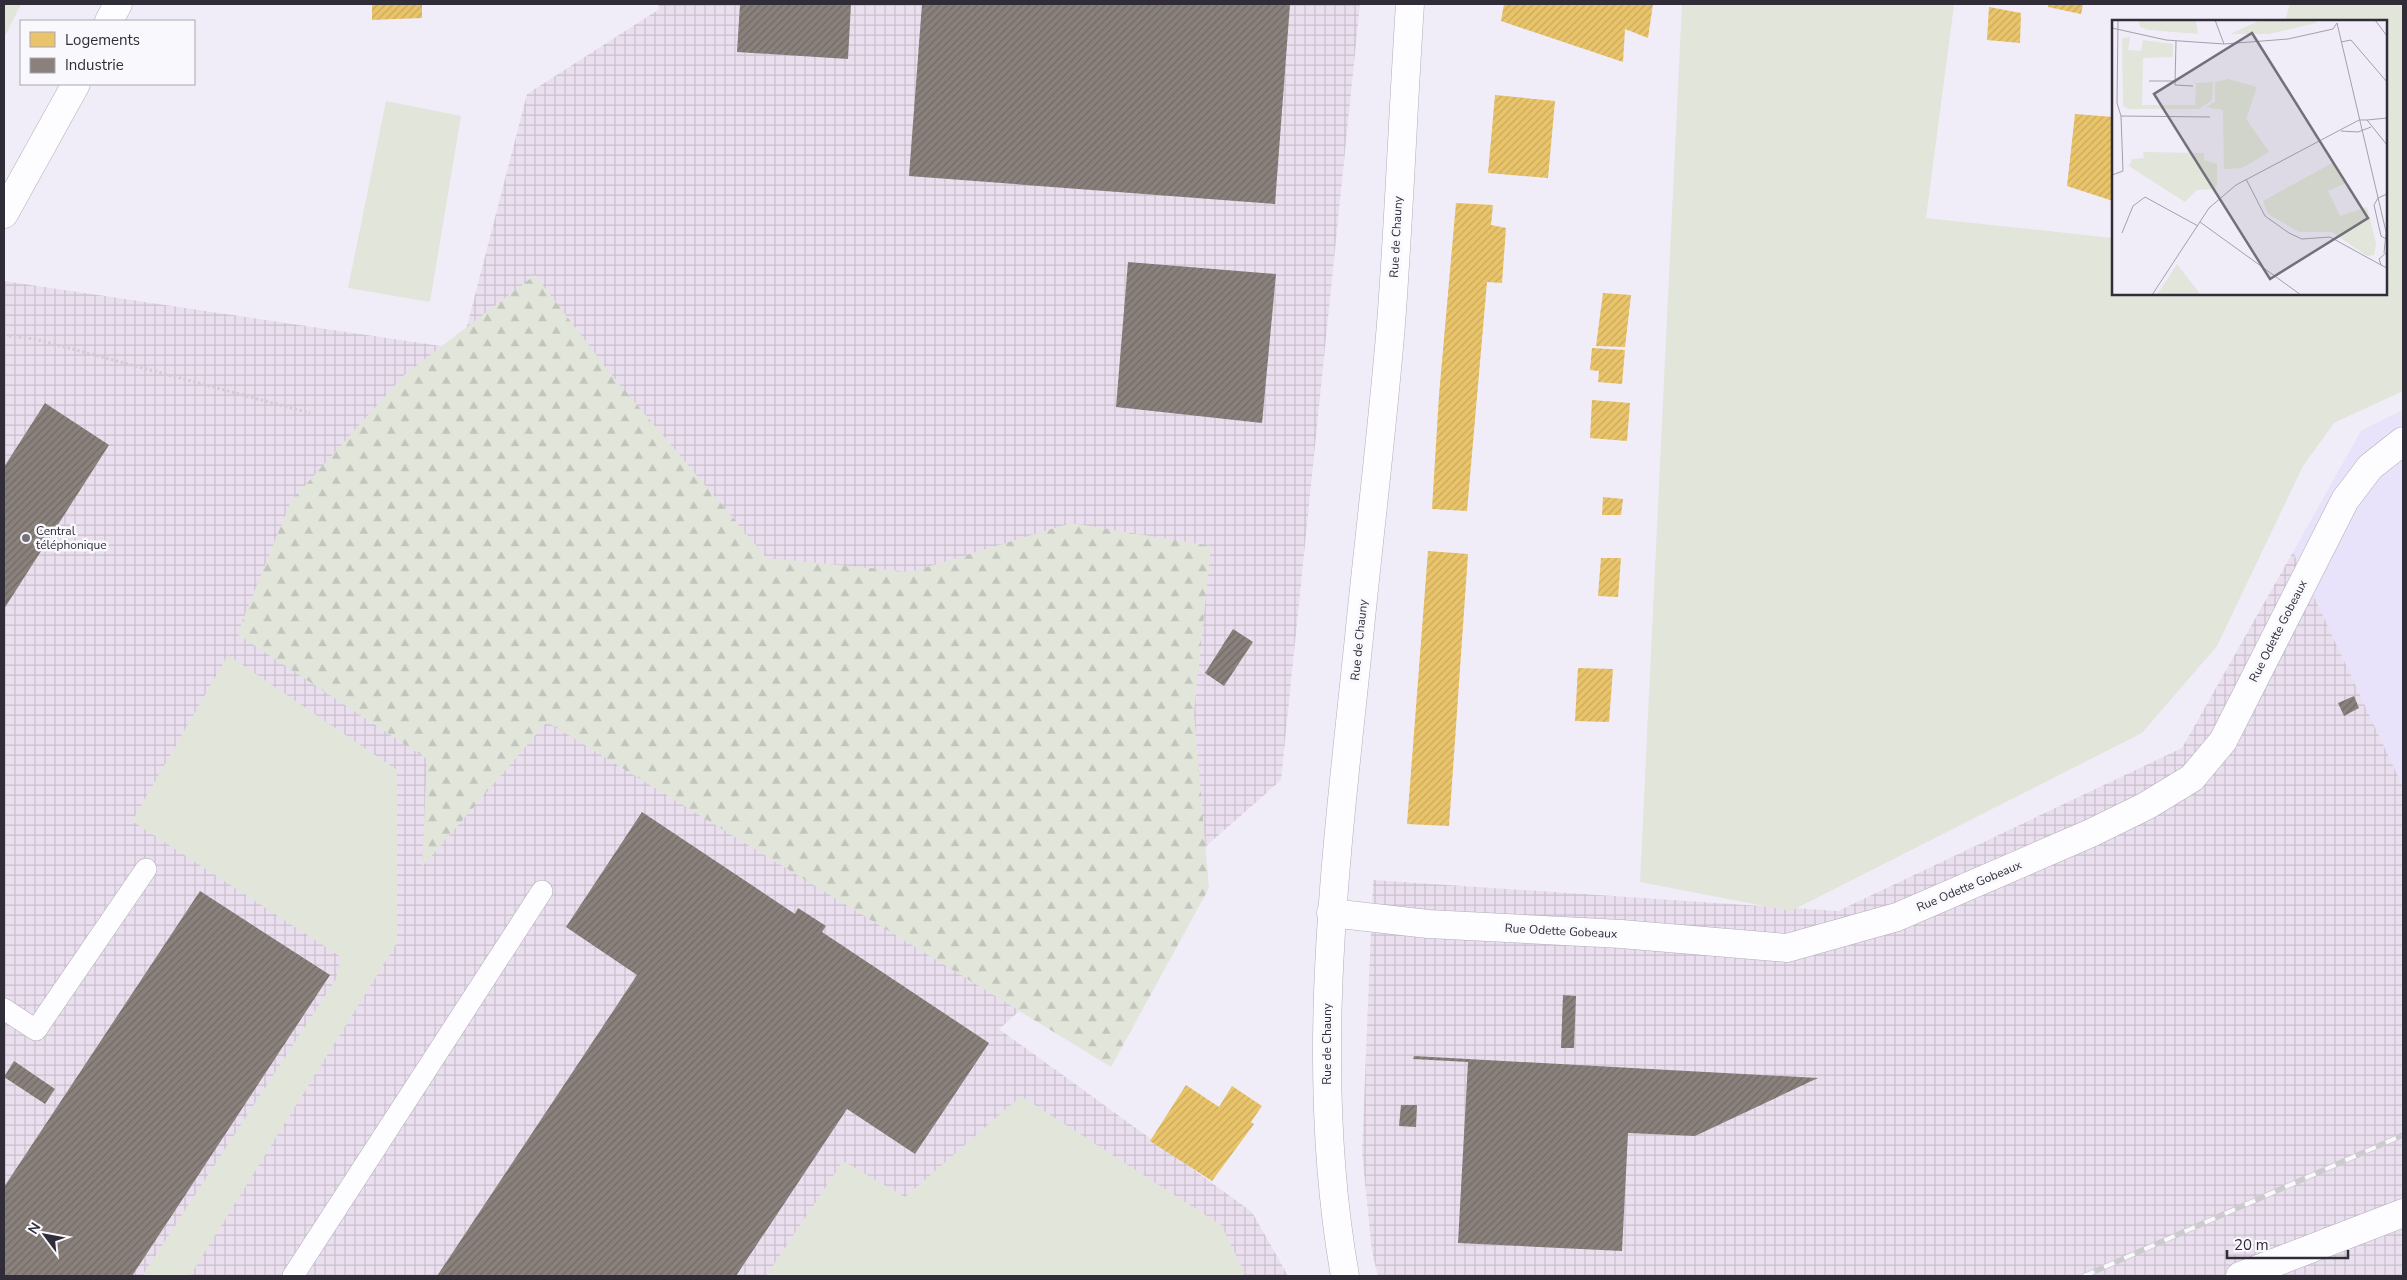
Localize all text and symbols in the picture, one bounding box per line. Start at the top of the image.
legend [20,20,195,85]
inset map [2112,20,2387,295]
text: Logements [65,30,140,50]
text: Industrie [65,55,124,75]
street label: Rue de Chauny [1386,195,1406,278]
place label: Central téléphonique [36,523,107,553]
marker: Central téléphonique [20,532,32,544]
street label: Rue Odette Gobeaux [2245,577,2311,685]
street label: Rue de Chauny [1347,598,1371,681]
street label: Rue Odette Gobeaux [1914,856,2025,915]
street label: Rue Odette Gobeaux [1504,920,1618,942]
street label: Rue de Chauny [1319,1002,1335,1085]
north arrow [20,1210,70,1260]
text: N [24,1219,45,1238]
scale bar [2227,1228,2348,1260]
text: 20 m [2234,1235,2269,1255]

